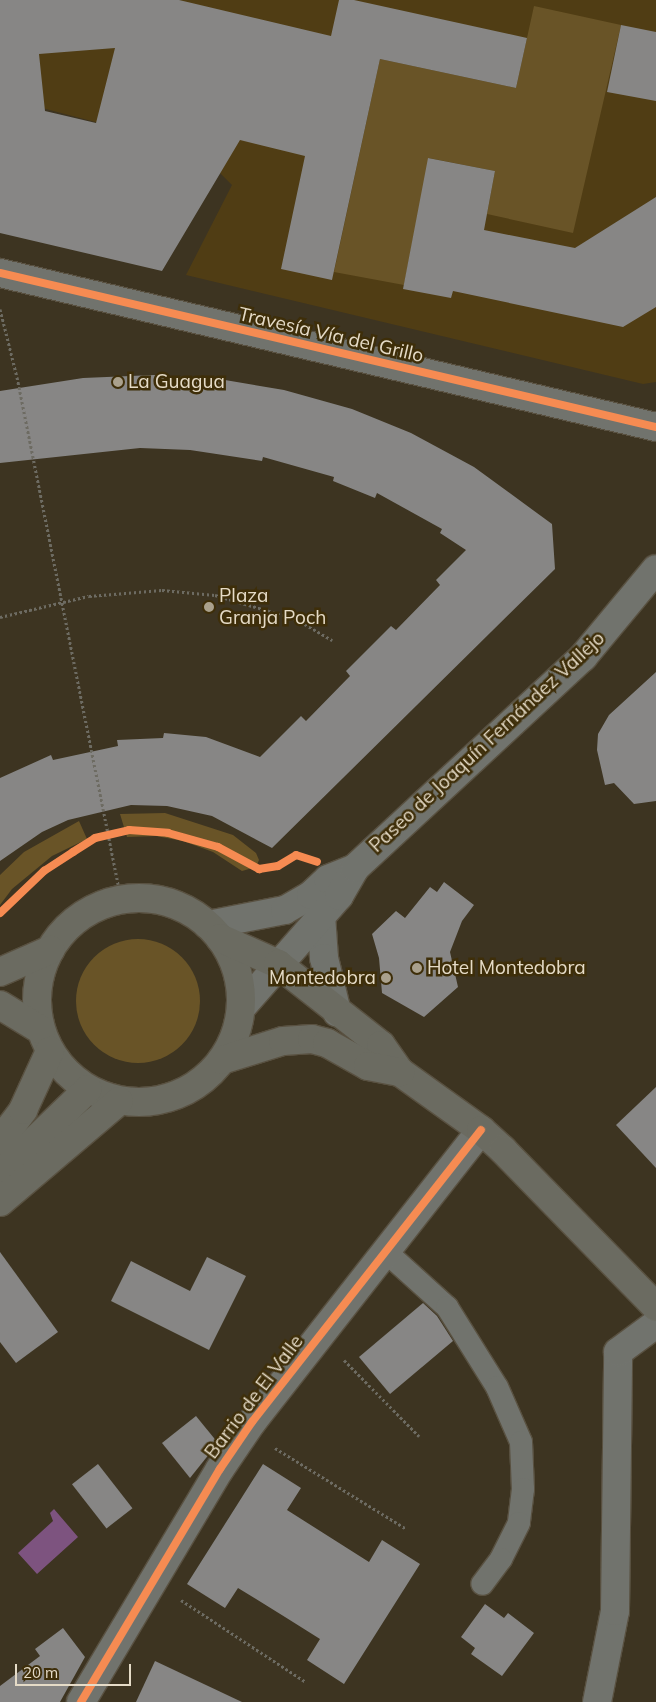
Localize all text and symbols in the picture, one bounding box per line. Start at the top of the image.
street label: Travesía Vía del Grillo [236,303,426,367]
place label: La Guagua [128,371,225,393]
marker: La Guagua [112,376,124,388]
place label: Plaza Granja Poch [219,585,326,629]
marker: Plaza Granja Poch [203,601,215,613]
street label: Paseo de Joaquín Fernández Vallejo [365,627,609,857]
place label: Hotel Montedobra [427,957,586,979]
marker: Hotel Montedobra [411,962,423,974]
place label: Montedobra [269,967,376,989]
marker: Montedobra [380,972,392,984]
street label: Barrio de El Valle [200,1331,308,1463]
scale bar [18,1654,134,1686]
text: 20 m [23,1663,58,1682]

